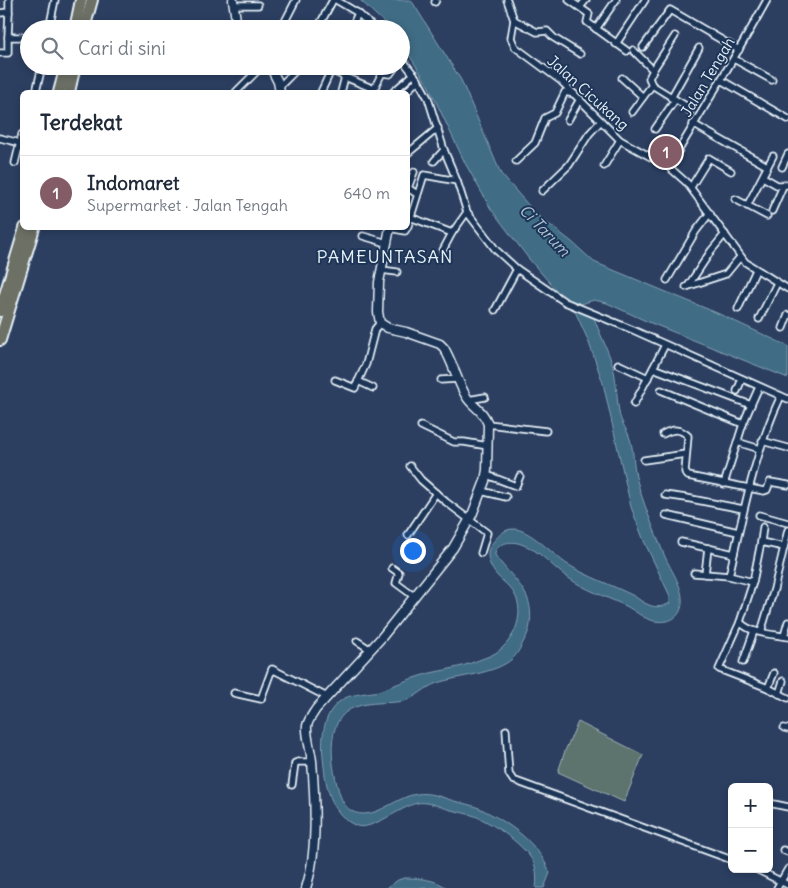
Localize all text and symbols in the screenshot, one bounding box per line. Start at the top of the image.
search box [20,20,410,75]
street label: Jalan Tengah [676,33,739,120]
icon: search [38,34,66,62]
text: Cari di sini [78,36,166,60]
street label: Jalan Cicukang [544,51,633,134]
text: Terdekat [40,109,122,136]
pin: 1 [650,133,682,171]
text: Indomaret [87,171,179,195]
text: 1 [53,183,59,203]
text: 640 m [343,183,390,203]
text: Supermarket · Jalan Tengah [87,195,288,215]
water label: Ci Tarum [515,200,575,261]
district label: PAMEUNTASAN [317,245,454,268]
your location [400,538,426,564]
map controls [728,783,773,873]
button: + [728,783,773,828]
button: − [728,828,773,873]

